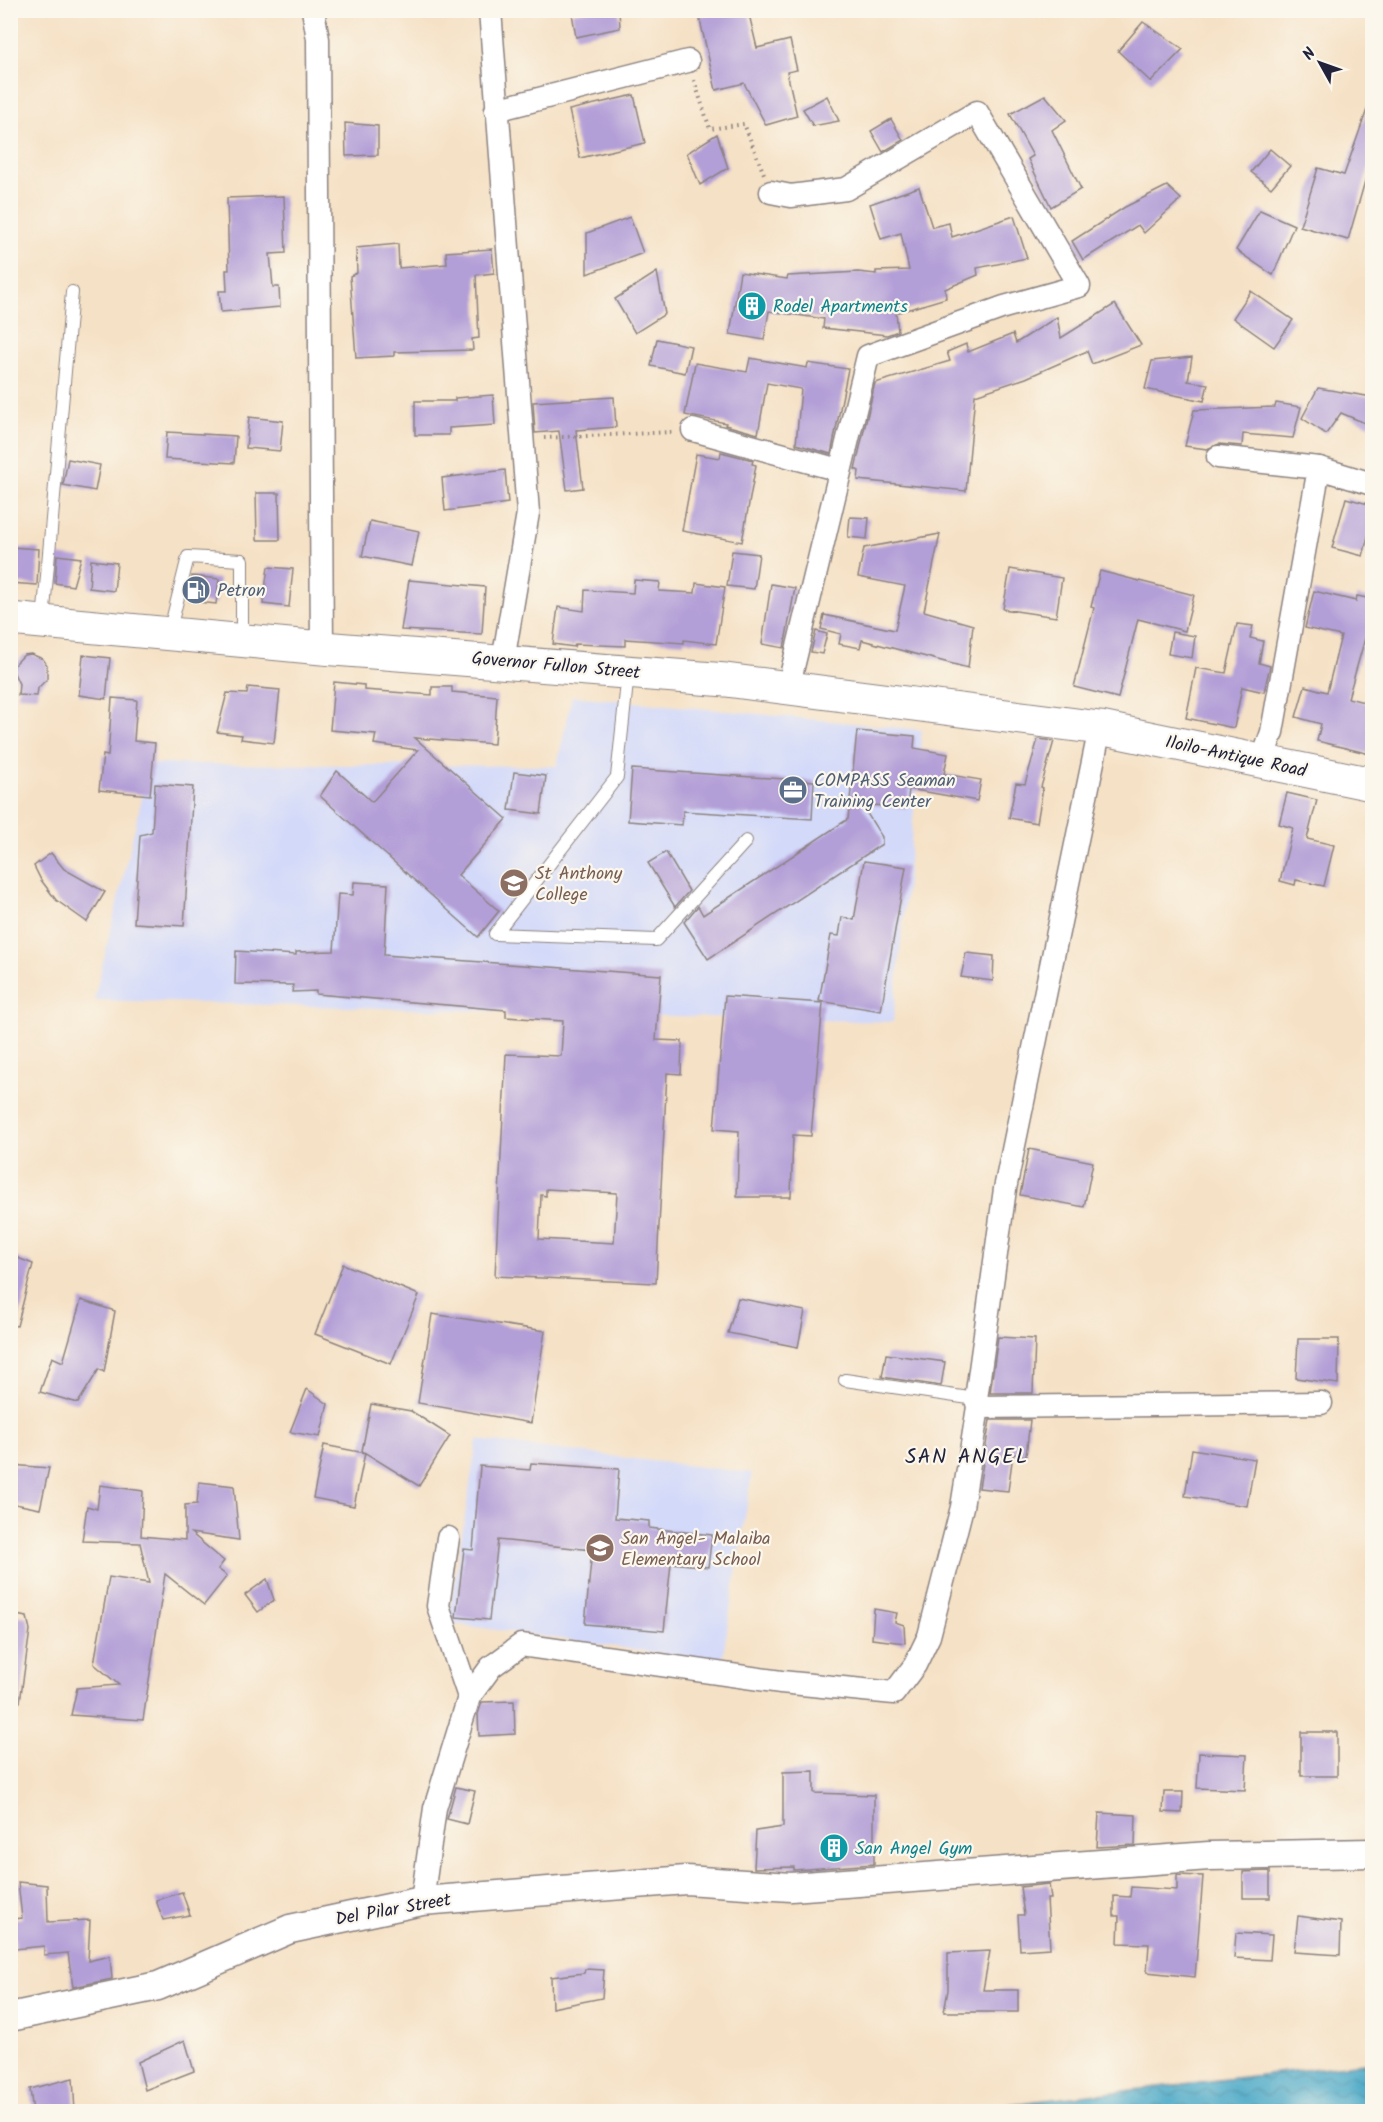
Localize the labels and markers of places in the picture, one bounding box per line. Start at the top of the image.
building icon: Rodel Apartments [736,290,768,322]
place label: Rodel Apartments [773,293,908,322]
fuel station icon: Petron [180,574,212,606]
place label: Petron [217,577,266,606]
place label: COMPASS Seaman Training Center [814,767,956,817]
office icon: COMPASS Seaman Training Center [777,774,809,806]
place label: St Anthony College [535,860,623,910]
school or university icon: St Anthony College [498,867,530,899]
place label: San Angel- Malaiba Elementary School [621,1525,771,1575]
school or university icon: San Angel- Malaiba Elementary School [584,1532,616,1564]
building icon: San Angel Gym [818,1832,850,1864]
place label: San Angel Gym [855,1835,972,1864]

